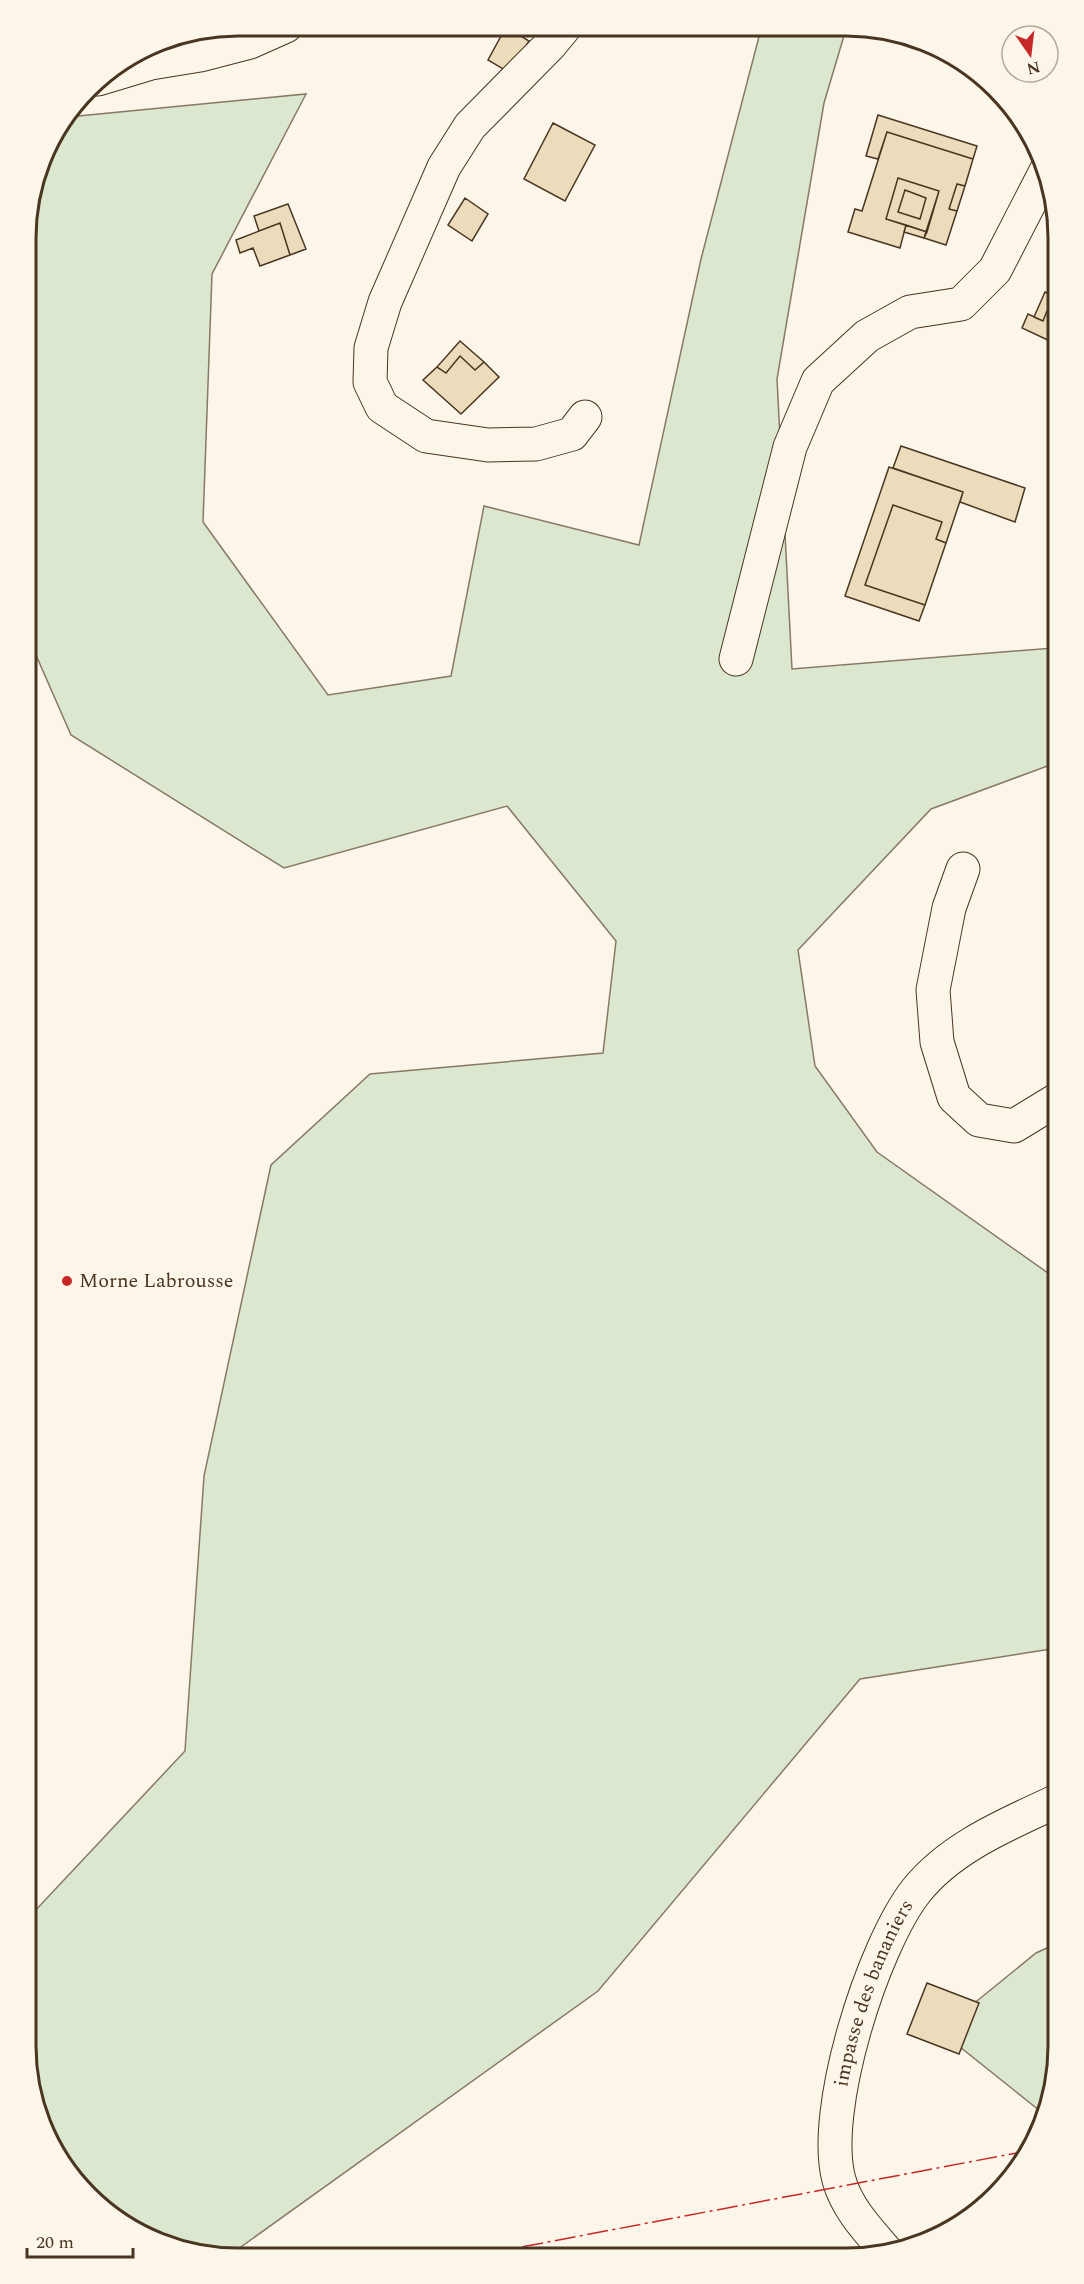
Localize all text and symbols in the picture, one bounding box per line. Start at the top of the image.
north arrow [1000,24,1060,84]
text: N [1024,54,1043,81]
place label: Morne Labrousse [79,1266,233,1296]
marker: Morne Labrousse [60,1274,74,1288]
street label: impasse des bananiers [826,1894,921,2089]
scale bar [27,2221,134,2259]
text: 20 m [36,2229,74,2256]

